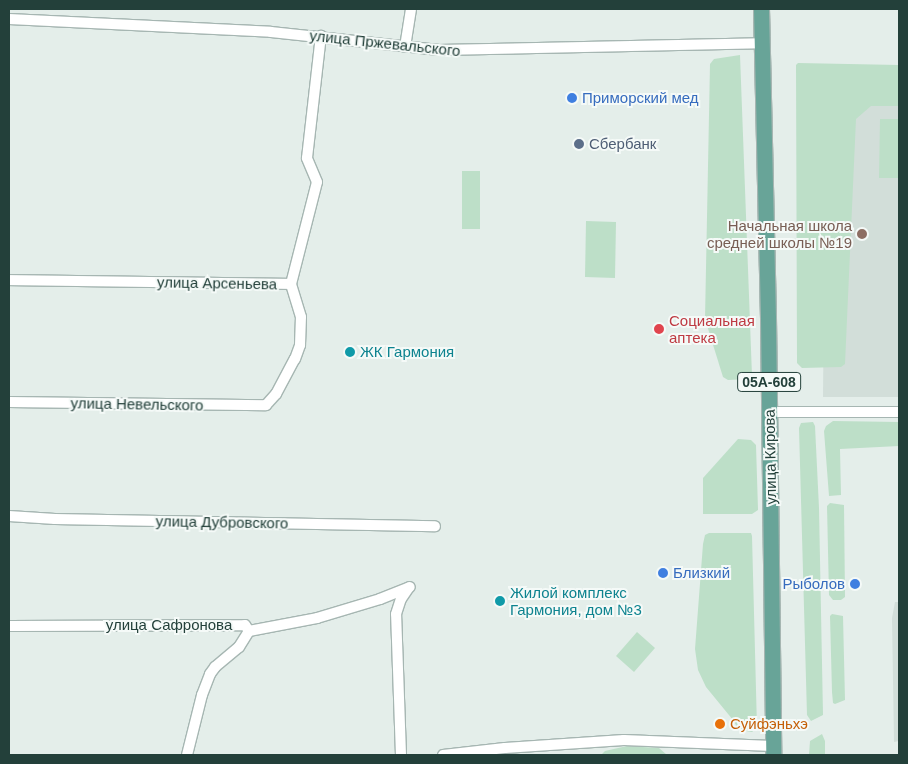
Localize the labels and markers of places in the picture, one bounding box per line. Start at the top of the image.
place label: Приморский мед [582,89,699,107]
marker: Приморский мед [566,92,578,104]
place label: Сбербанк [589,135,656,153]
marker: Сбербанк [573,138,585,150]
place label: Начальная школа средней школы №19 [707,216,852,251]
marker: Начальная школа средней школы №19 [856,228,868,240]
place label: Социальная аптека [669,311,755,346]
marker: Социальная аптека [653,323,665,335]
place label: ЖК Гармония [360,343,454,361]
marker: ЖК Гармония [344,346,356,358]
place label: Близкий [673,564,730,582]
marker: Близкий [657,567,669,579]
place label: Рыболов [782,575,845,593]
marker: Рыболов [849,578,861,590]
place label: Жилой комплекс Гармония, дом №3 [510,583,642,618]
marker: Жилой комплекс Гармония, дом №3 [494,595,506,607]
place label: Суйфэньхэ [730,715,808,733]
marker: Суйфэньхэ [714,718,726,730]

